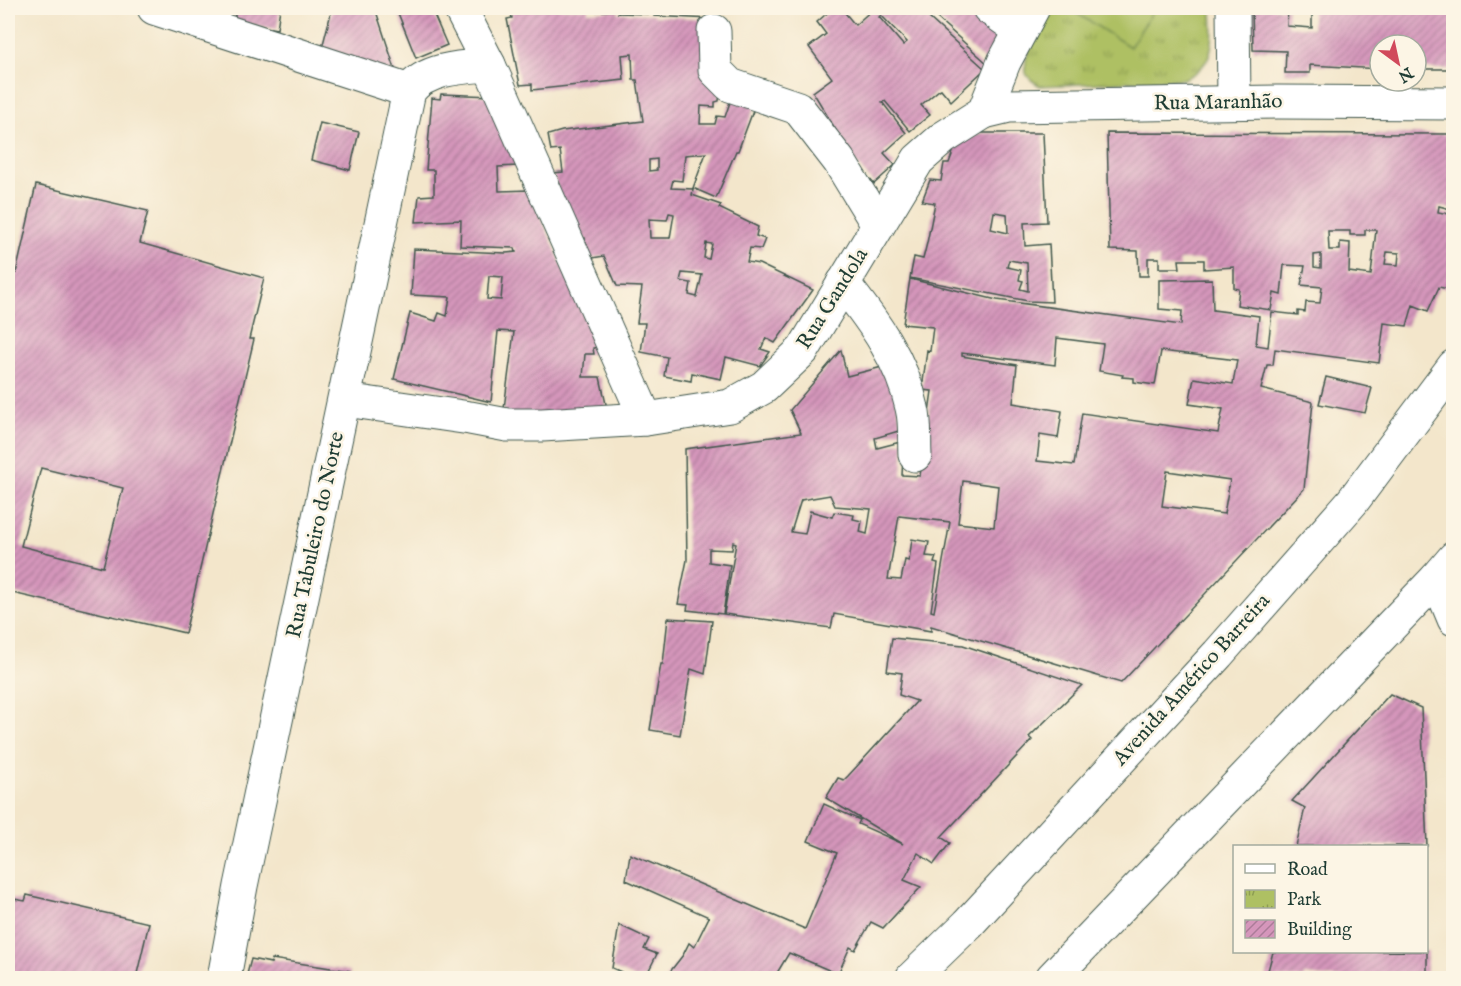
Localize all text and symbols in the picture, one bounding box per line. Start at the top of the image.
north arrow [1368,33,1428,93]
text: N [1394,61,1417,86]
street label: Rua Maranhão [1153,88,1283,118]
street label: Rua Gandola [791,242,875,355]
street label: Rua Tabuleiro do Norte [281,429,351,641]
street label: Avenida Américo Barreira [1107,588,1277,773]
legend [1233,845,1428,953]
text: Road [1287,859,1328,882]
text: Park [1287,889,1322,912]
text: Building [1287,919,1352,942]

